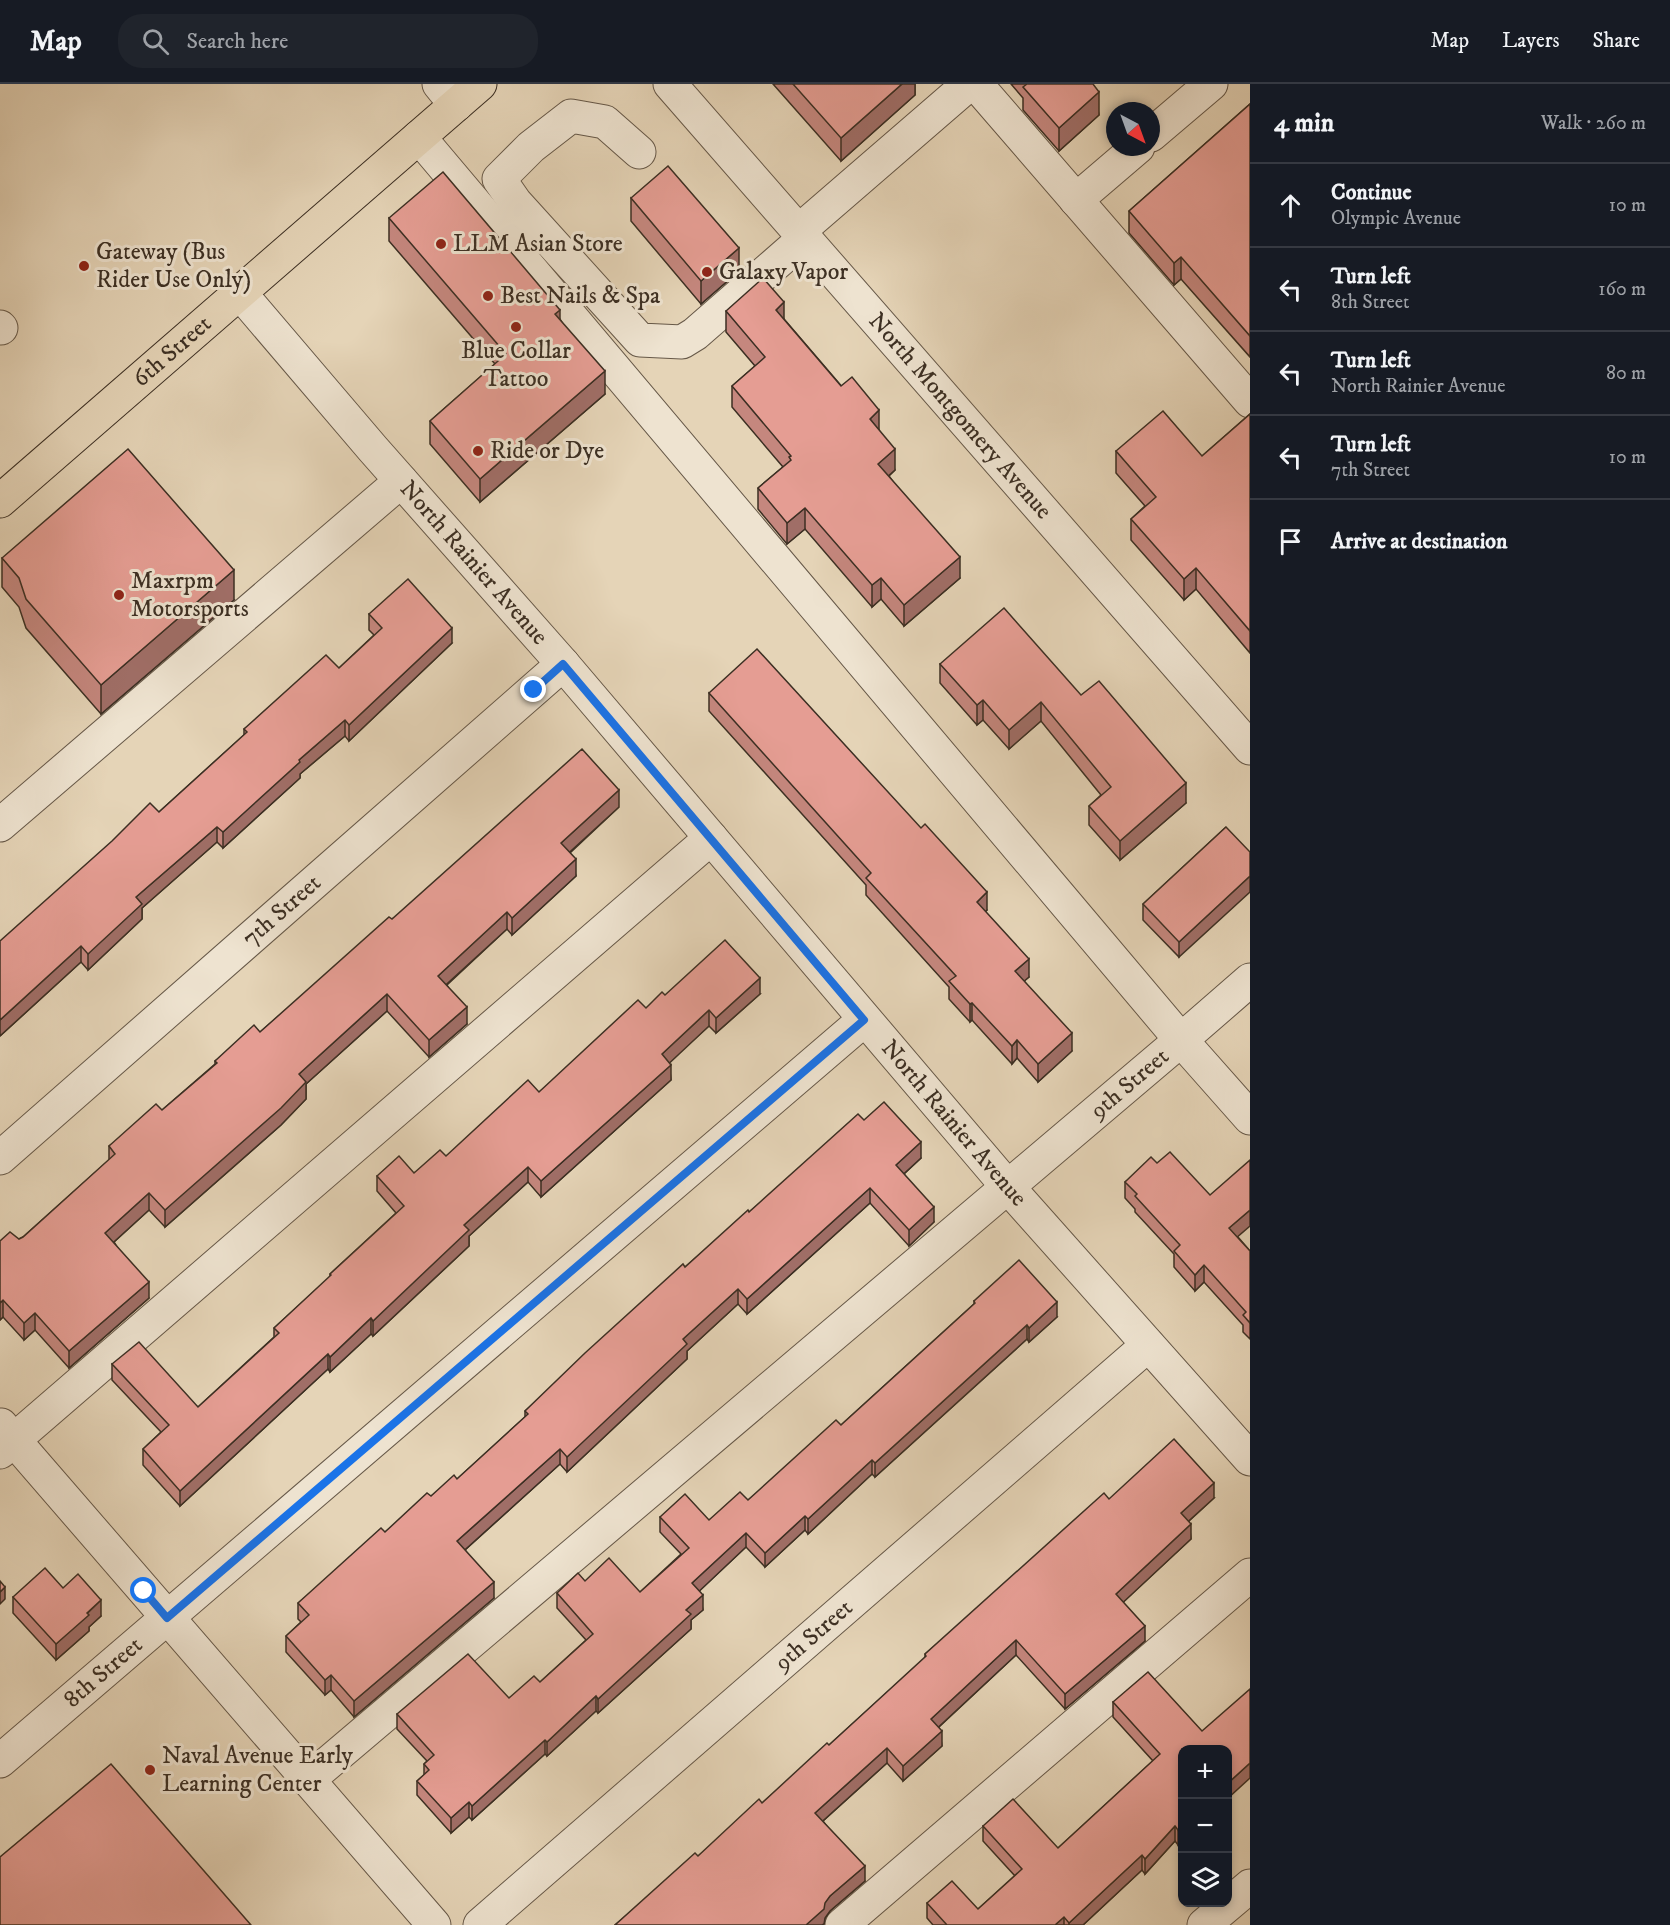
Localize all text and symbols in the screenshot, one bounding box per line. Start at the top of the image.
search box [118,14,538,68]
text: Map [30,24,82,59]
icon: search [139,25,172,58]
text: Search here [187,28,288,55]
text: Map [1430,28,1469,54]
text: Layers [1502,28,1560,54]
text: Share [1593,28,1640,54]
north arrow [1106,102,1160,156]
text: 4 min [1274,107,1334,140]
text: Walk · 260 m [1541,111,1646,136]
text: Continue [1331,179,1412,206]
icon: ahead [1274,189,1307,222]
text: 10 m [1609,193,1646,218]
text: Olympic Avenue [1331,206,1461,231]
place label: LLM Asian Store [453,229,623,259]
place label: Gateway (Bus Rider Use Only) [96,237,251,295]
marker: LLM Asian Store [434,237,448,251]
place label: Galaxy Vapor [719,257,848,287]
marker: Gateway (Bus Rider Use Only) [77,259,91,273]
text: Turn left [1331,263,1411,290]
marker: Galaxy Vapor [700,265,714,279]
icon: left [1274,273,1307,306]
text: 160 m [1598,277,1646,302]
place label: Best Nails & Spa [500,281,661,311]
marker: Best Nails & Spa [481,289,495,303]
text: 8th Street [1331,290,1410,315]
street label: North Montgomery Avenue [862,307,1058,526]
street label: 6th Street [127,309,218,394]
marker: Blue Collar Tattoo [509,320,523,334]
place label: Blue Collar Tattoo [461,336,571,394]
text: Turn left [1331,347,1411,374]
icon: left [1274,357,1307,390]
text: 80 m [1606,361,1646,386]
text: North Rainier Avenue [1331,374,1506,399]
text: Turn left [1331,431,1411,458]
place label: Ride or Dye [490,436,604,466]
icon: left [1274,441,1307,474]
marker: Ride or Dye [471,444,485,458]
text: 10 m [1609,445,1646,470]
text: 7th Street [1331,458,1410,483]
street label: North Rainier Avenue [393,474,554,651]
icon: arrive [1274,525,1307,558]
text: Arrive at destination [1331,528,1508,555]
place label: Maxrpm Motorsports [131,566,249,624]
marker: Maxrpm Motorsports [112,588,126,602]
route end [520,676,546,702]
street label: 7th Street [236,868,328,953]
street label: North Rainier Avenue [874,1034,1033,1213]
street label: 9th Street [1083,1042,1175,1126]
route start [130,1577,156,1603]
street label: 9th Street [768,1593,859,1678]
street label: 8th Street [58,1630,149,1715]
place label: Naval Avenue Early Learning Center [162,1741,354,1799]
map controls [1178,1745,1232,1907]
button: + [1178,1745,1232,1799]
marker: Naval Avenue Early Learning Center [143,1763,157,1777]
button: − [1178,1799,1232,1853]
button: layers [1178,1853,1232,1907]

